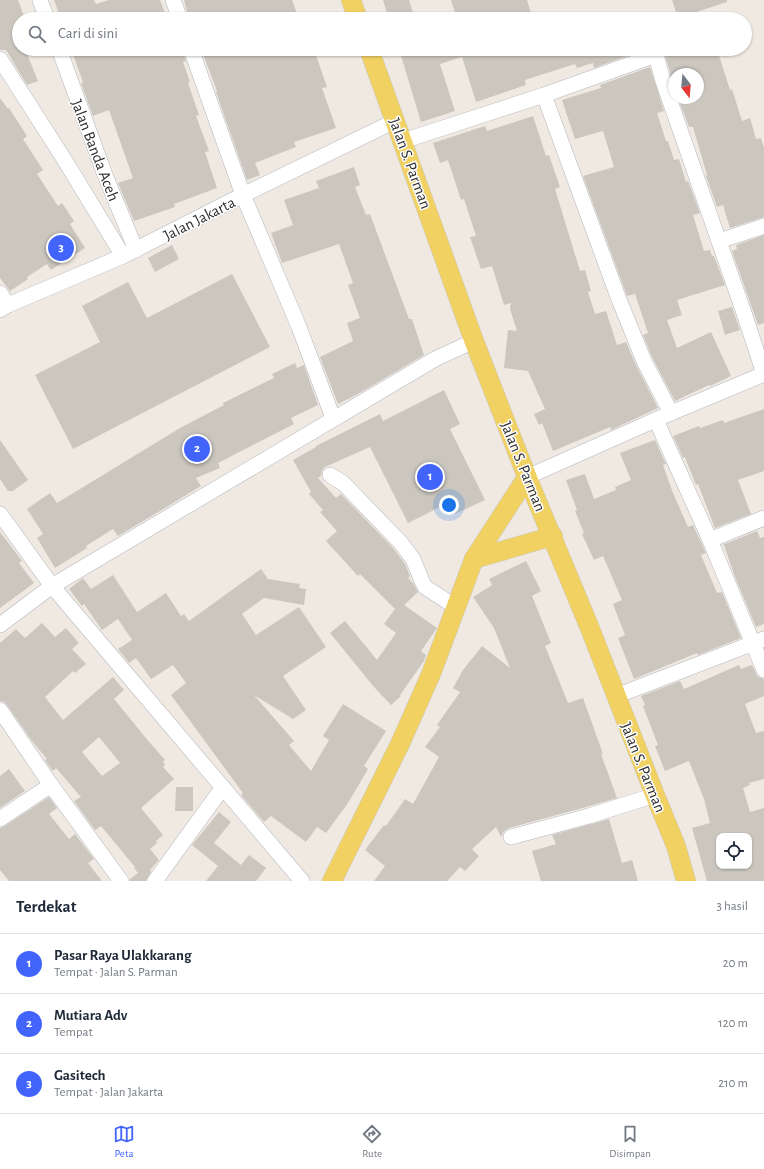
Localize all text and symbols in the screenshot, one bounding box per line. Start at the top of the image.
search box [12,12,752,56]
icon: search [26,23,48,45]
text: Cari di sini [58,26,118,41]
north arrow [668,68,704,104]
street label: Jalan Banda Aceh [68,97,122,203]
street label: Jalan S. Parman [386,116,434,211]
street label: Jalan Jakarta [161,194,238,244]
pin: 3 [48,233,74,263]
street label: Jalan S. Parman [498,419,548,514]
pin: 2 [184,434,210,464]
pin: 1 [417,462,443,492]
your location [439,495,459,515]
street label: Jalan S. Parman [618,720,668,815]
map controls [716,833,752,869]
button: locate [716,833,752,869]
text: Terdekat [16,898,76,915]
text: 3 hasil [717,900,748,913]
text: Pasar Raya Ulakkarang [54,948,191,963]
text: 1 [27,957,31,970]
text: 20 m [723,957,748,970]
text: Tempat · Jalan S. Parman [54,966,178,979]
text: Mutiara Adv [54,1008,128,1023]
text: 2 [26,1017,32,1030]
text: 120 m [718,1017,748,1030]
text: Tempat [54,1026,93,1039]
text: Gasitech [54,1068,105,1083]
text: 3 [26,1077,32,1090]
text: 210 m [718,1077,748,1090]
text: Tempat · Jalan Jakarta [54,1086,163,1099]
tab: Peta [113,1123,135,1160]
tab: Rute [361,1123,383,1160]
tab: Disimpan [609,1123,651,1160]

